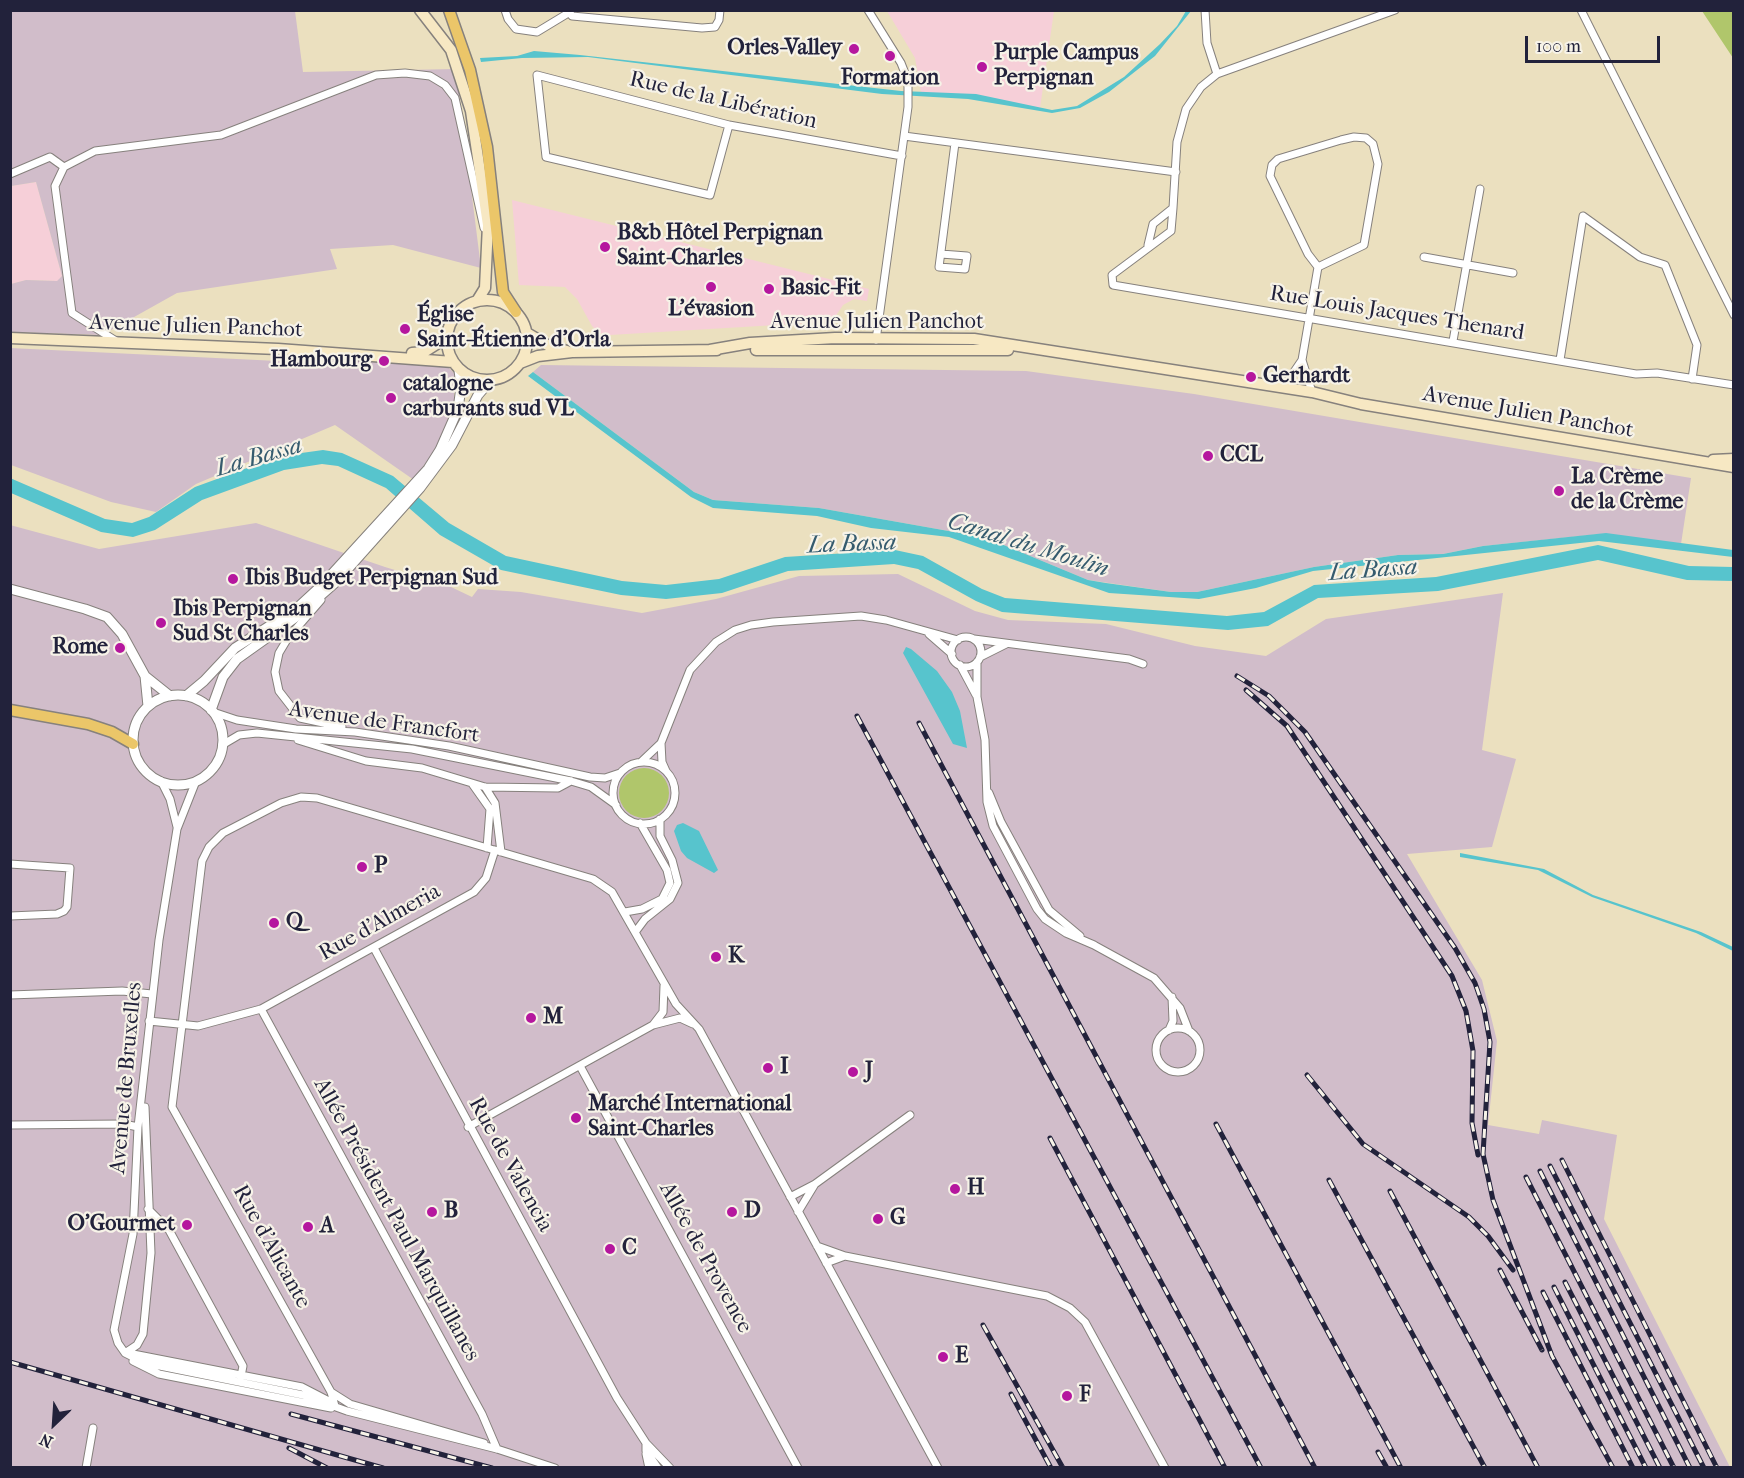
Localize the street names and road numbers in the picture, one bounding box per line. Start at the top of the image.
street label: Rue de la Libération [627,67,819,135]
street label: Rue Louis Jacques Thenard [1268,281,1526,347]
street label: Avenue Julien Panchot [89,310,303,344]
street label: Avenue Julien Panchot [770,310,984,336]
street label: Avenue Julien Panchot [1421,381,1635,445]
street label: Avenue de Francfort [287,697,481,749]
street label: Rue d'Almeria [315,879,445,967]
street label: Avenue de Bruxelles [105,981,149,1175]
street label: Allée Président Paul Marquillanes [307,1074,485,1366]
street label: Rue de Valencia [462,1093,558,1237]
street label: Allée de Provence [653,1178,757,1338]
street label: Rue d'Alicante [226,1181,316,1313]

